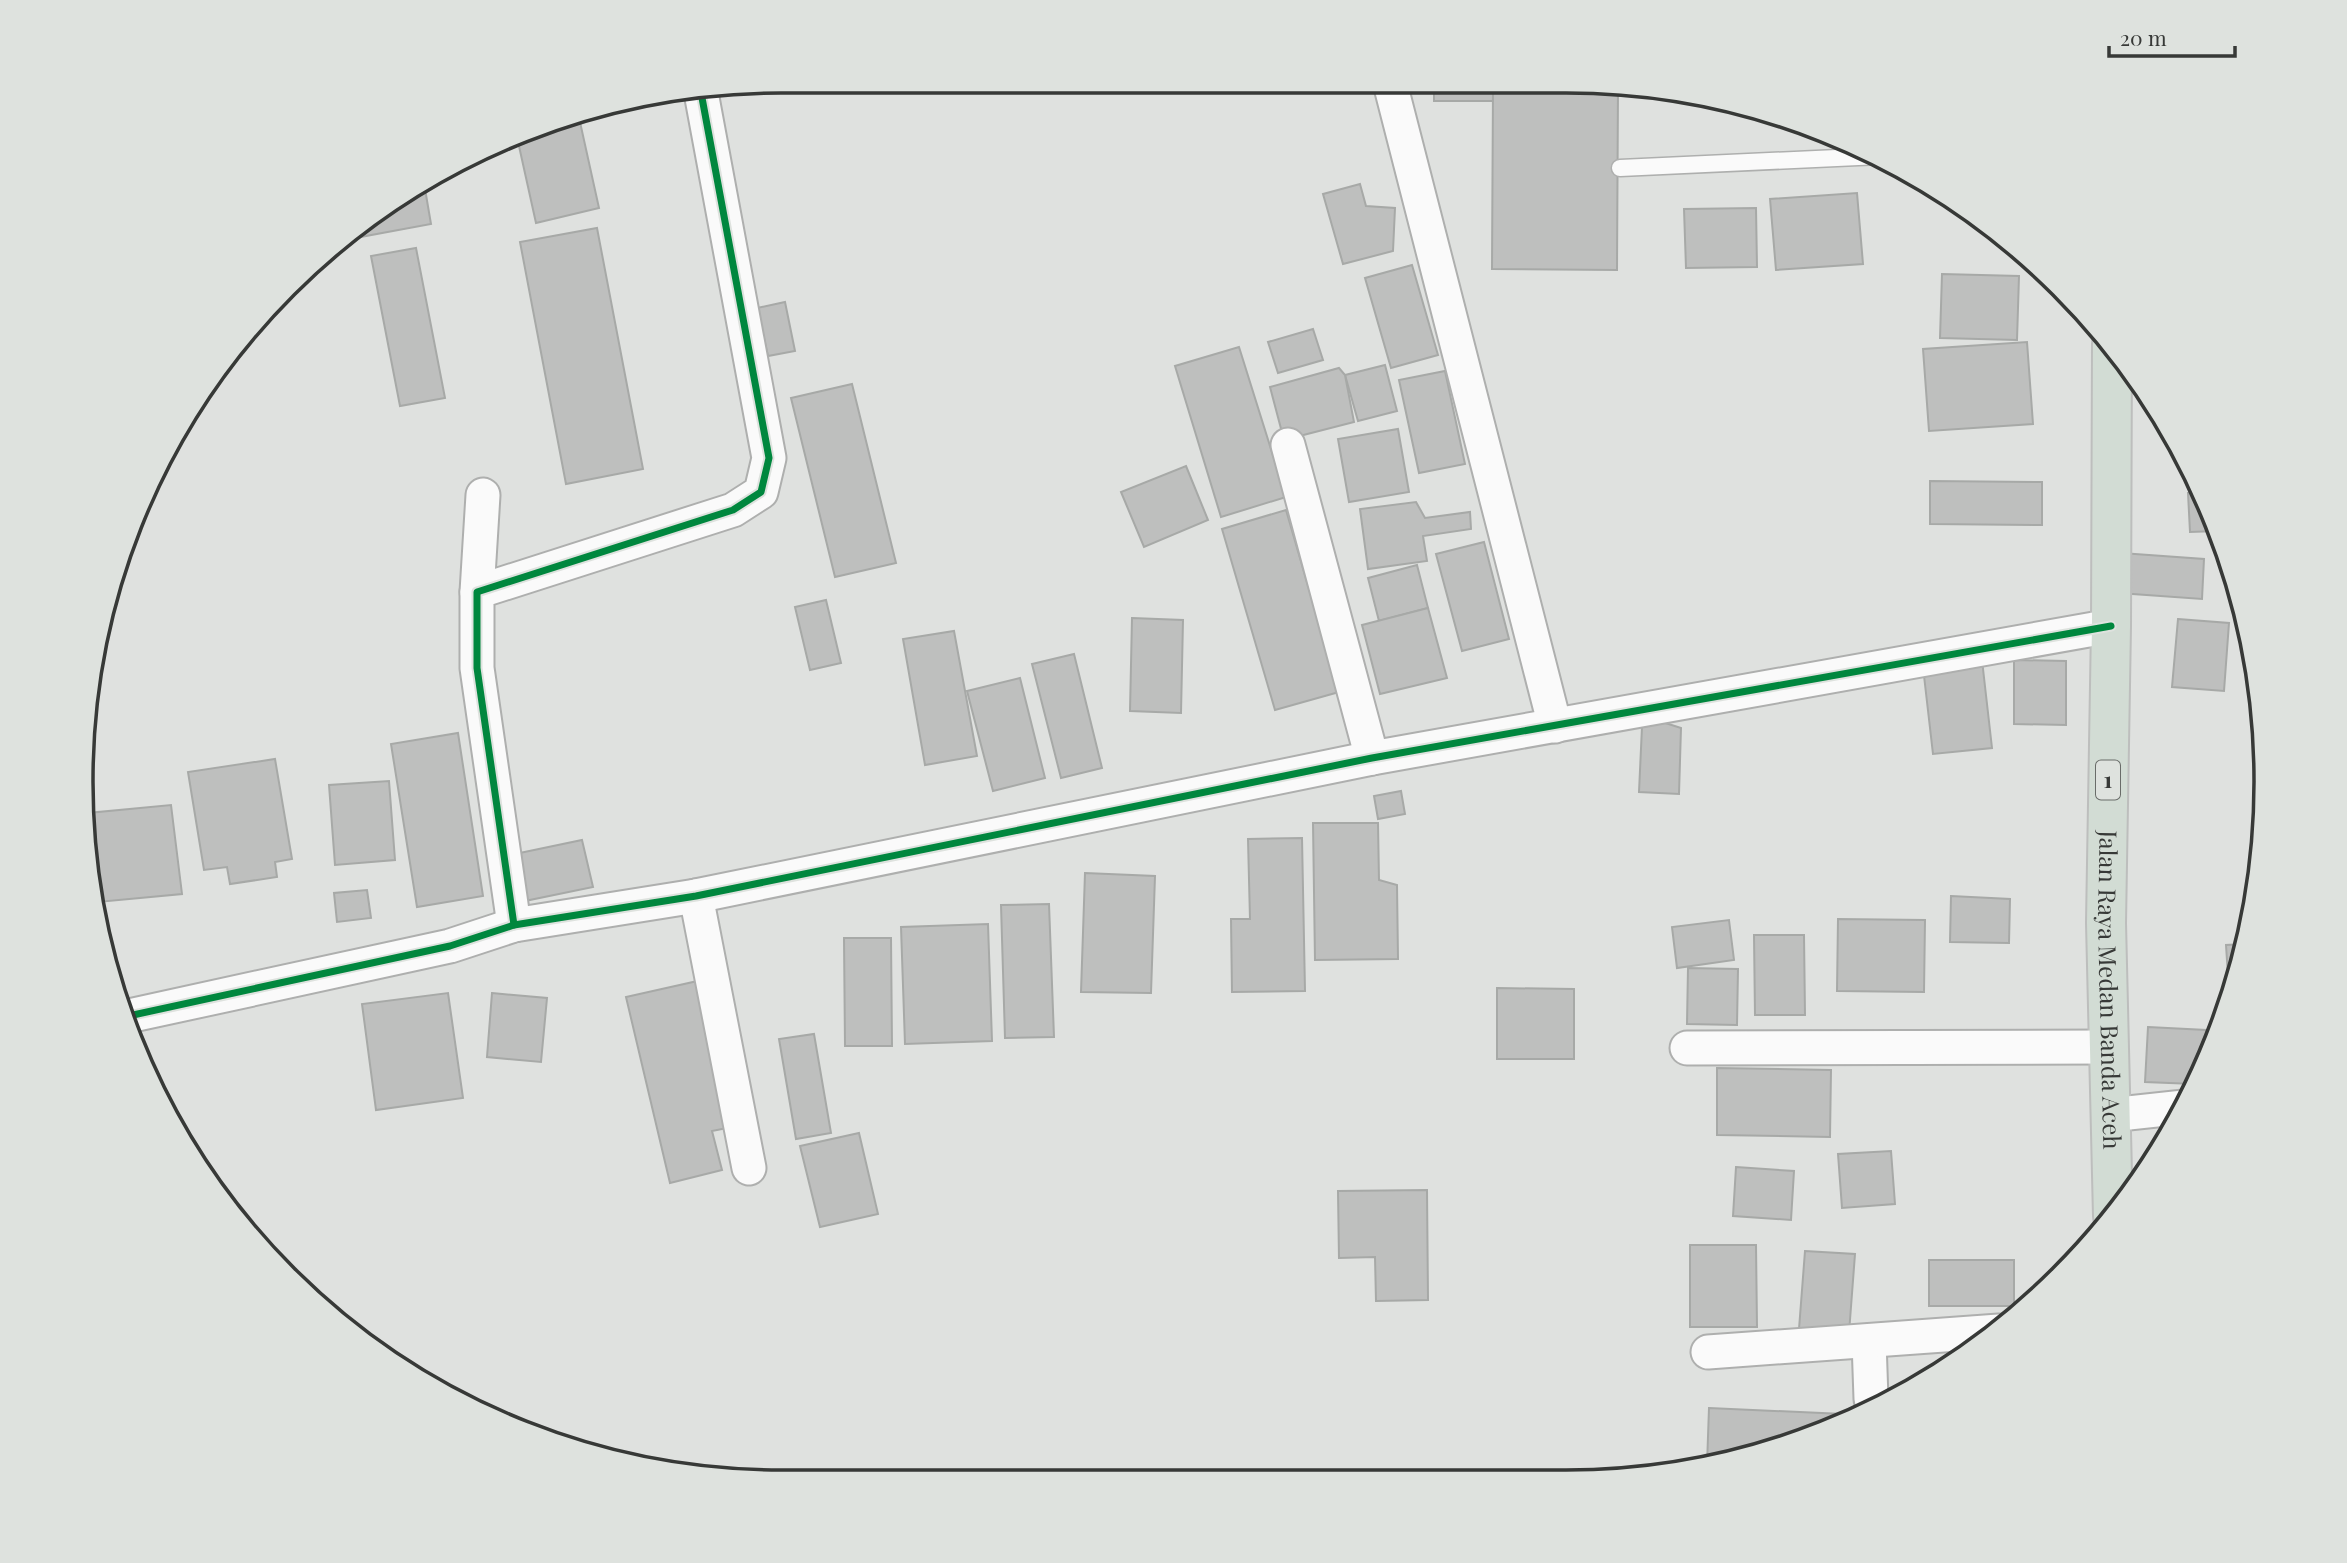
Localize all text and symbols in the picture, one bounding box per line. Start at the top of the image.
scale bar [2109,14,2235,58]
text: 20 m [2120,23,2167,51]
road number: 1 [2096,760,2120,800]
street label: Jalan Raya Medan Banda Aceh [2092,829,2129,1150]

